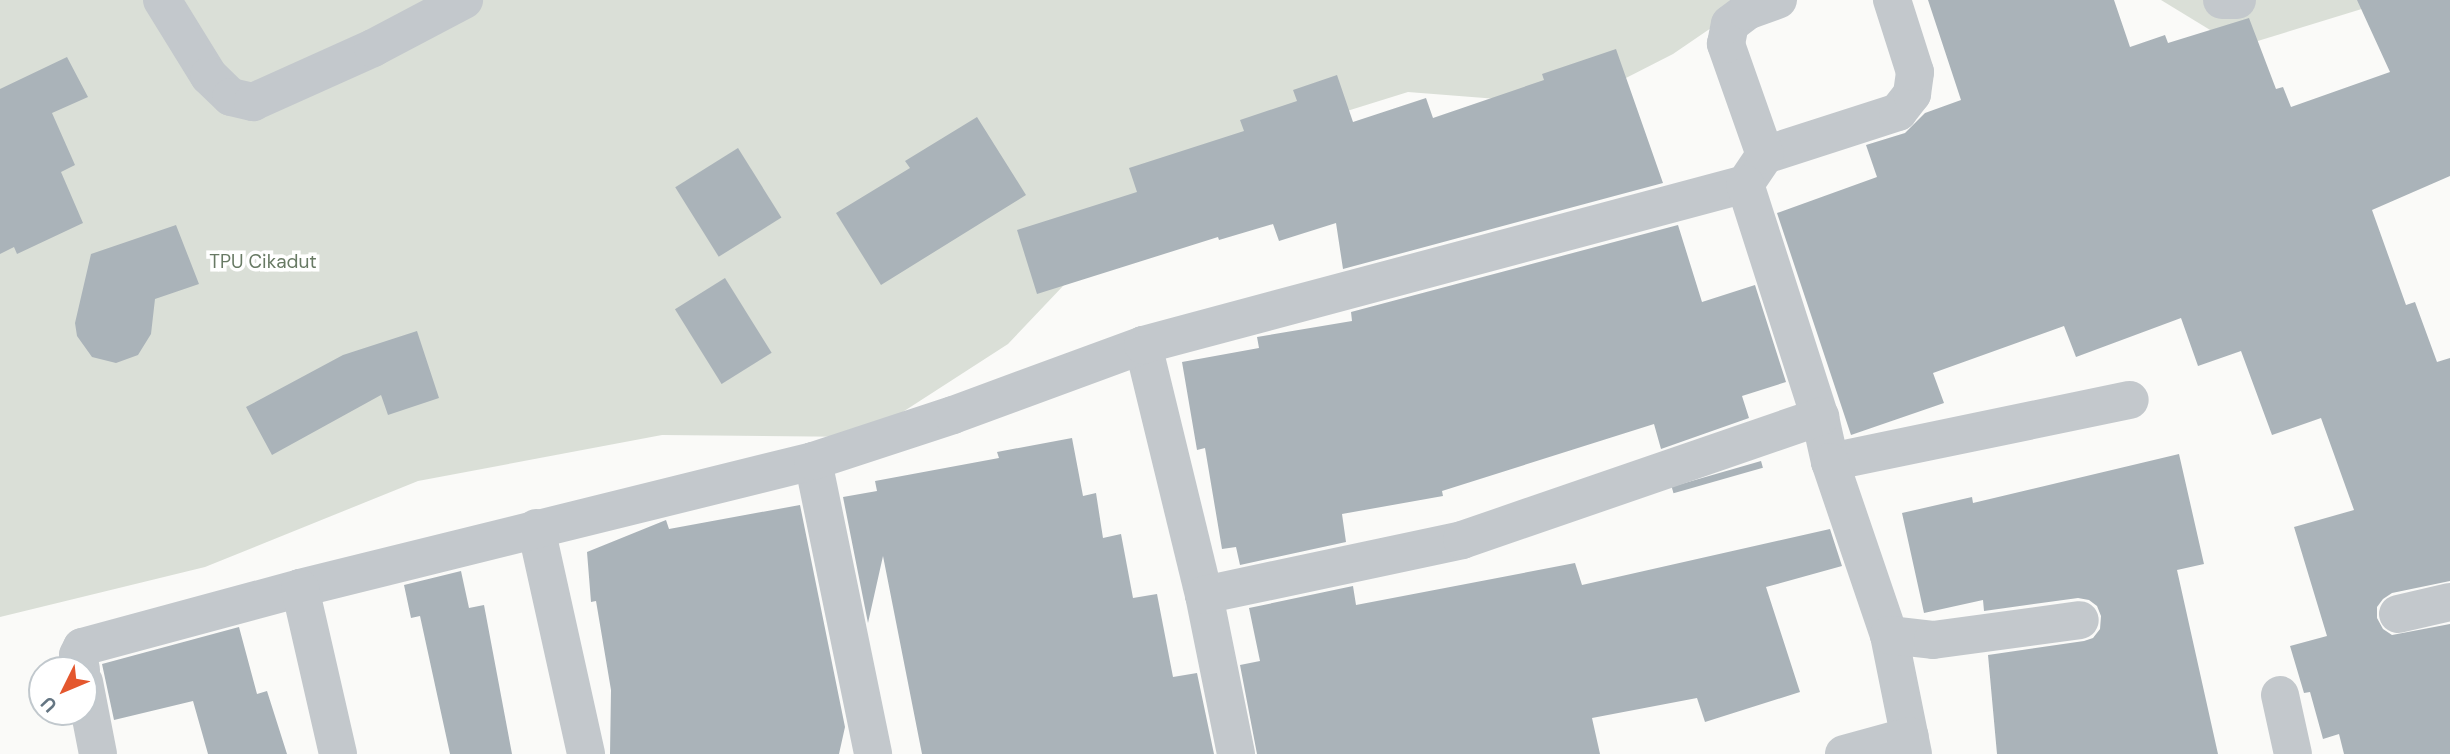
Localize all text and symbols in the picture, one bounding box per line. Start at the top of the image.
park label: TPU Cikadut [209,251,317,273]
north arrow [28,656,98,726]
text: U [35,691,62,718]

